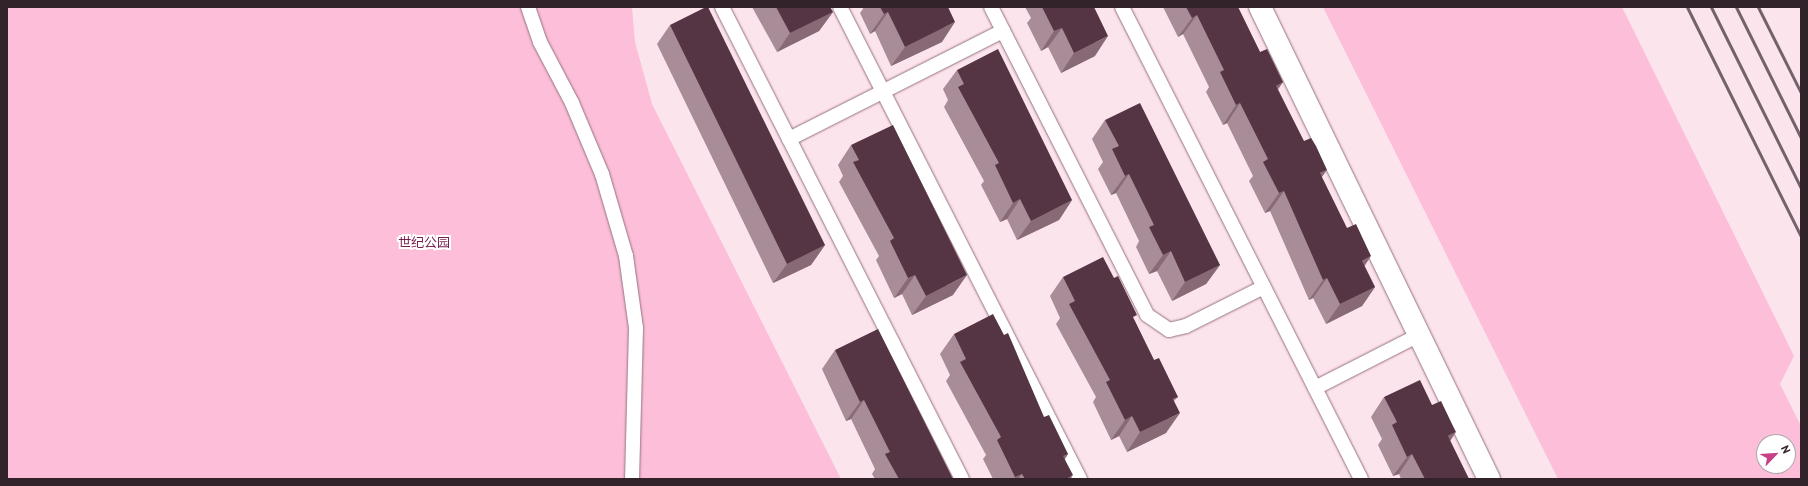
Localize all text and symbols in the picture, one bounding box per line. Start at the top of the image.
park label: 世纪公园 [398,235,450,251]
north arrow [1756,434,1796,474]
text: N [1778,443,1794,456]

